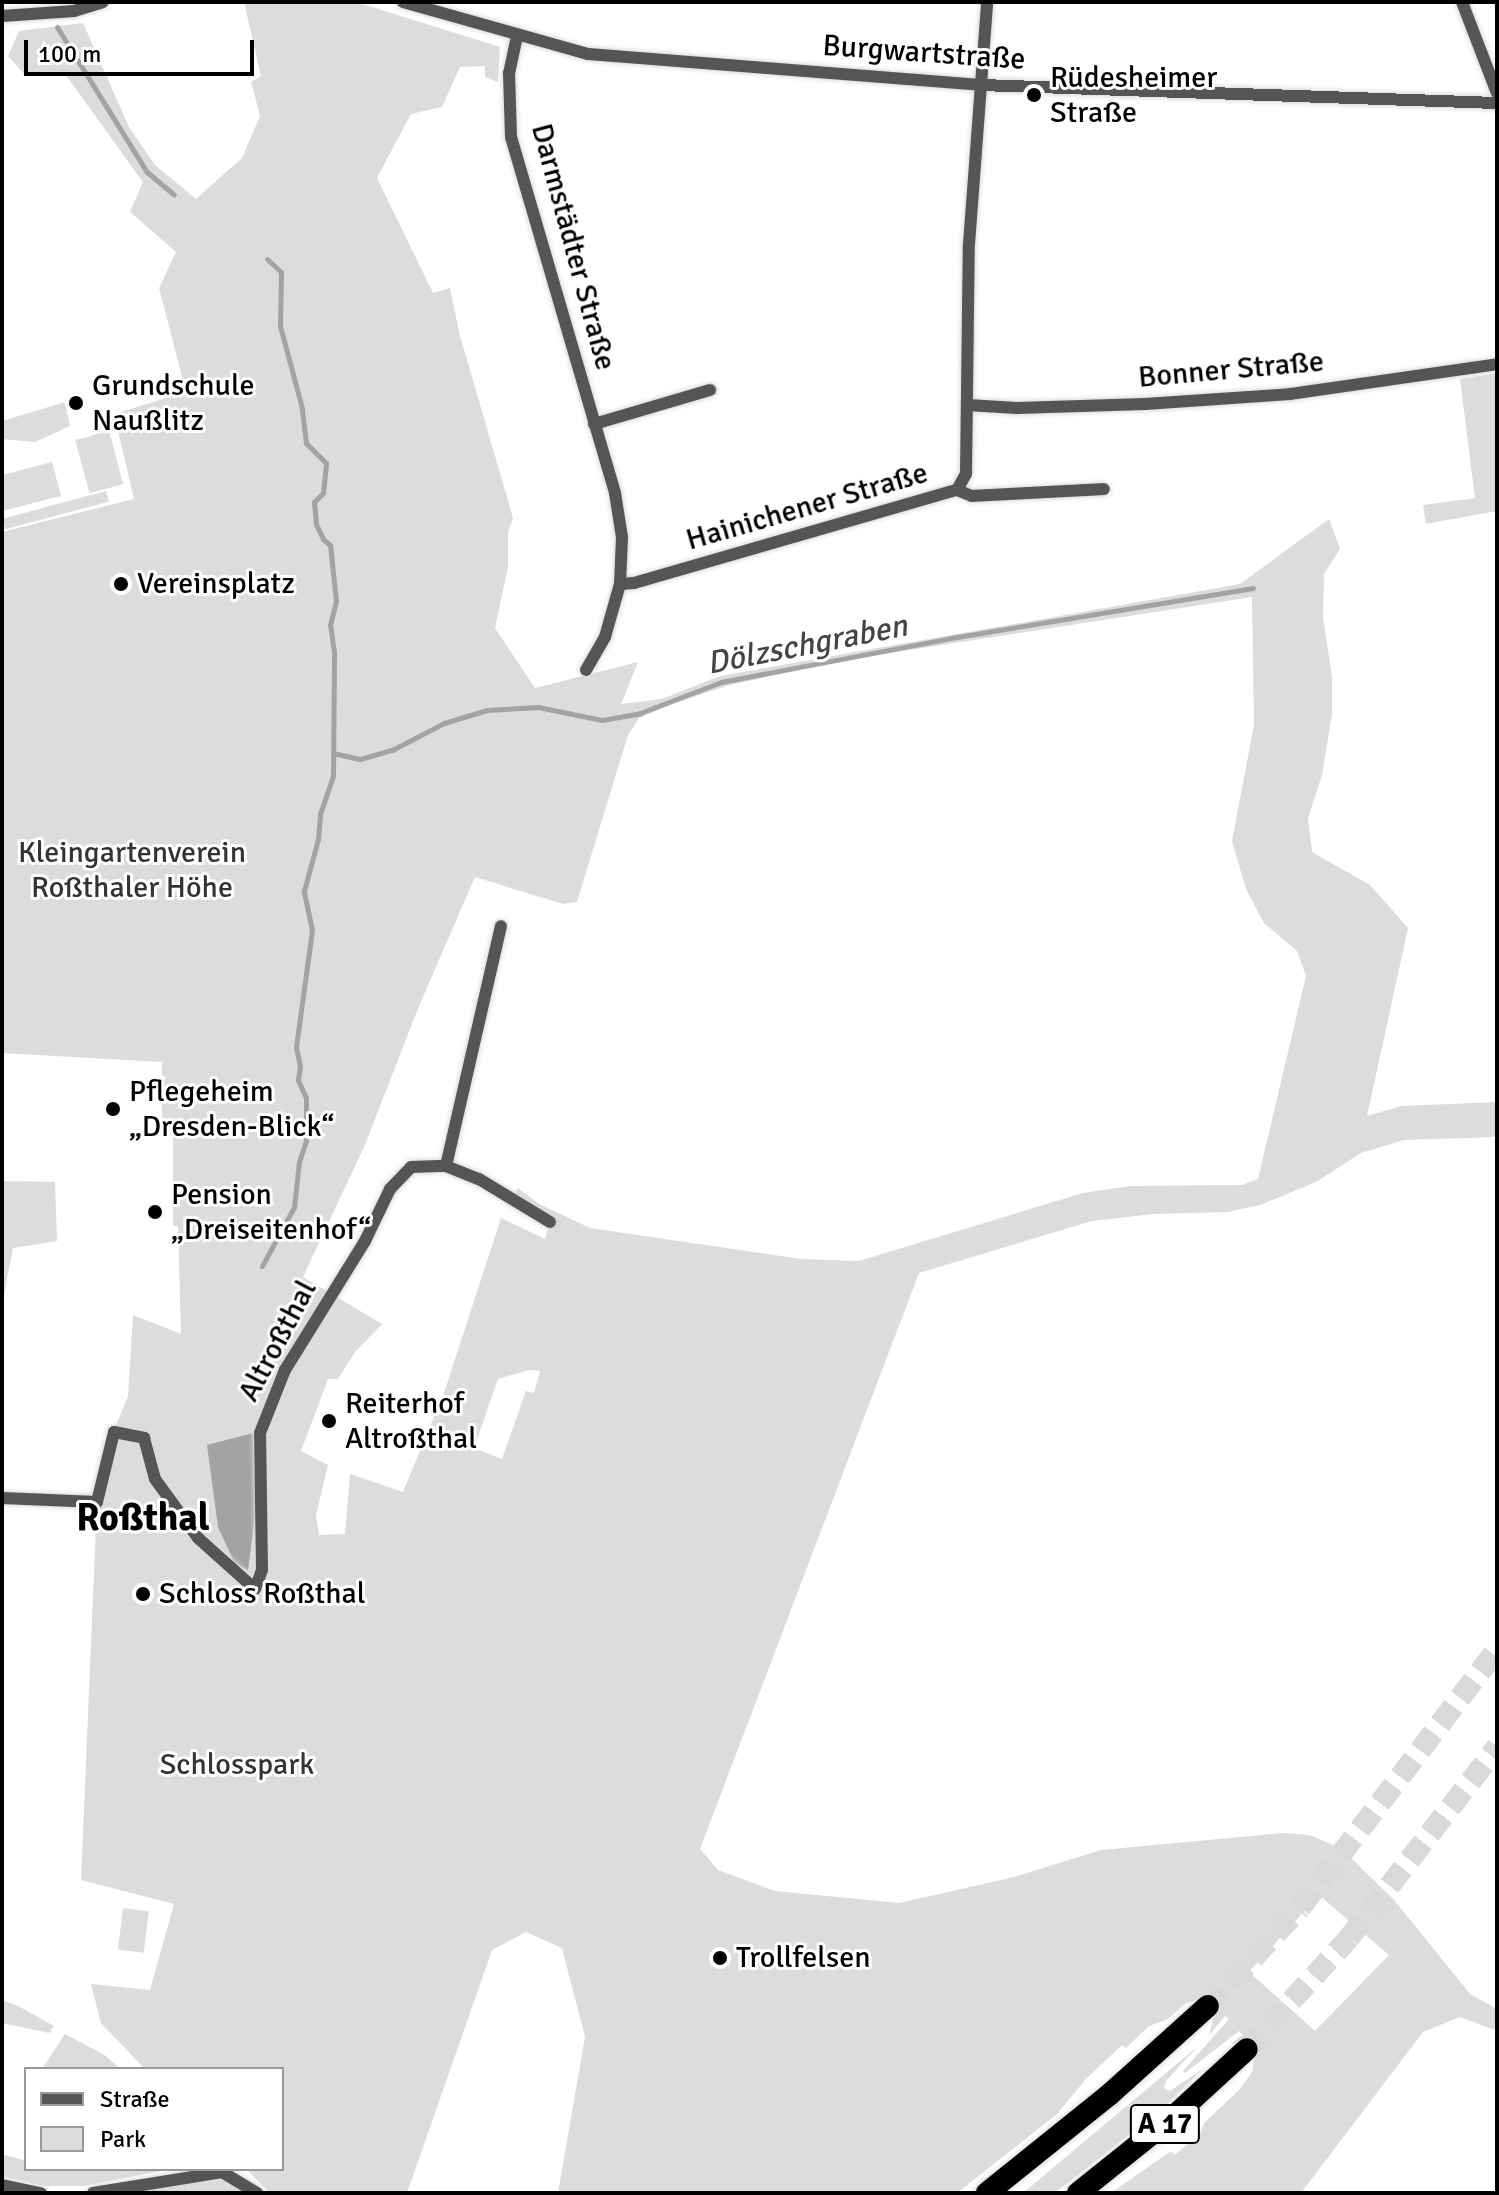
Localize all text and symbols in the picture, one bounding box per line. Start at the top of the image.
scale bar [28,24,258,74]
street label: Burgwartstraße [821,28,1027,78]
text: 100 m [38,39,101,69]
place label: Rüdesheimer Straße [1050,60,1217,130]
marker: Rüdesheimer Straße [1025,86,1043,104]
street label: Darmstädter Straße [523,120,623,374]
street label: Bonner Straße [1137,344,1325,396]
place label: Grundschule Naußlitz [92,368,255,438]
marker: Grundschule Naußlitz [67,394,85,412]
street label: Hainichener Straße [682,455,932,559]
place label: Vereinsplatz [137,566,295,602]
marker: Vereinsplatz [112,575,130,593]
water label: Dölzschgraben [704,607,910,683]
park label: Kleingartenverein Roßthaler Höhe [18,835,246,906]
place label: Pflegeheim „Dresden-Blick“ [129,1074,334,1144]
marker: Pflegeheim „Dresden-Blick“ [104,1100,122,1118]
place label: Pension „Dreiseitenhof“ [171,1177,371,1248]
marker: Pension „Dreiseitenhof“ [146,1203,164,1221]
street label: Altroßthal [231,1274,325,1408]
place label: Reiterhof Altroßthal [345,1386,477,1456]
marker: Reiterhof Altroßthal [320,1412,338,1430]
district label: Roßthal [76,1495,210,1541]
place label: Schloss Roßthal [159,1576,366,1612]
marker: Schloss Roßthal [134,1585,152,1603]
park label: Schlosspark [160,1747,314,1783]
place label: Trollfelsen [736,1940,871,1976]
marker: Trollfelsen [711,1949,729,1967]
legend [24,2067,284,2171]
text: Straße [100,2084,170,2114]
road number: A 17 [1129,2100,1201,2148]
text: Park [100,2124,146,2154]

